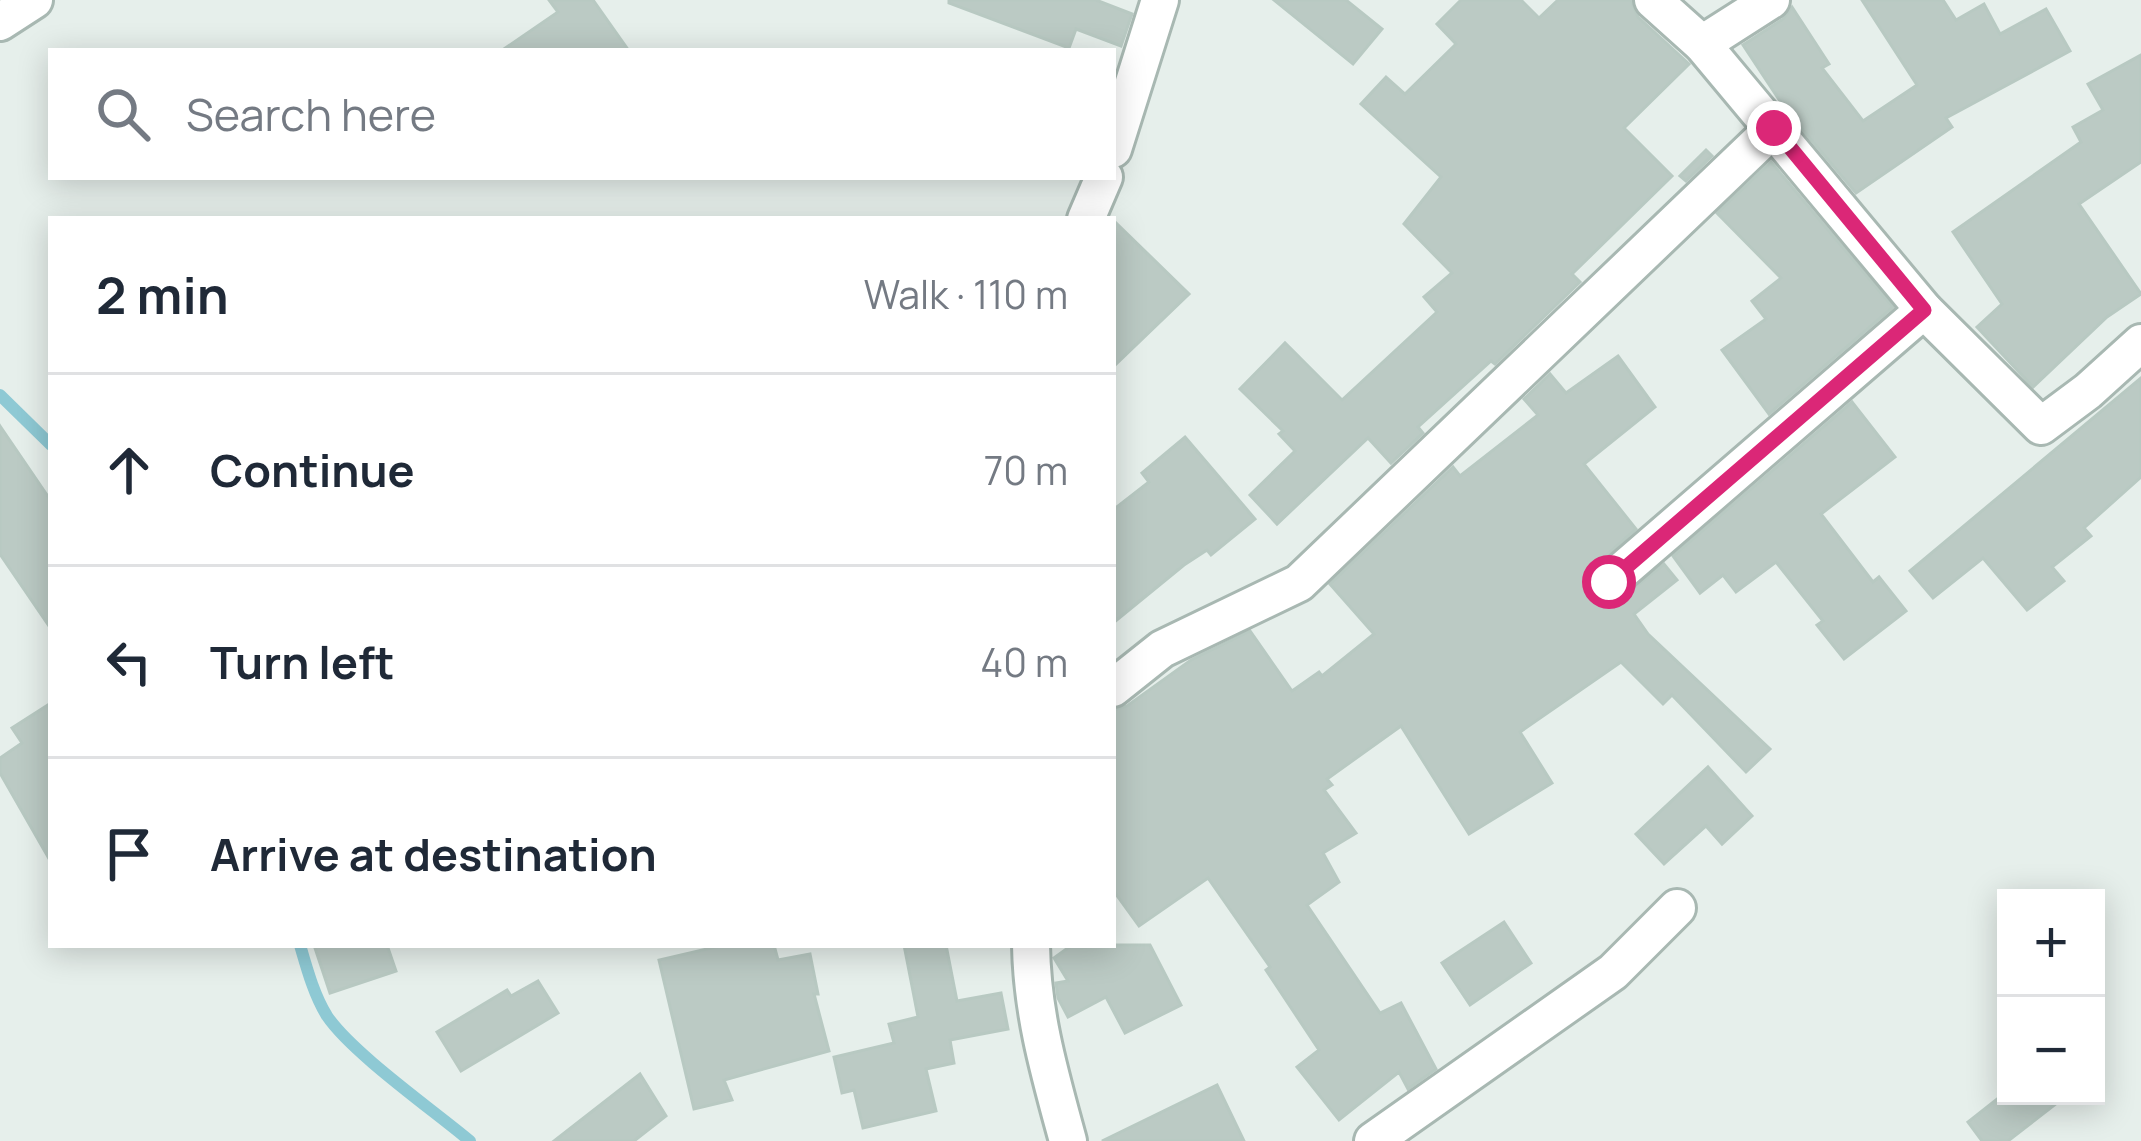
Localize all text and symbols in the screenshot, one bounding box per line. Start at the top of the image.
search box [48,48,1116,180]
icon: search [90,81,156,147]
text: Search here [186,83,436,145]
route end [1747,101,1801,155]
text: 2 min [96,260,229,329]
text: Walk · 110 m [864,267,1068,321]
icon: ahead [96,437,162,503]
text: Continue [210,439,415,501]
text: 70 m [984,443,1068,497]
route start [1582,555,1636,609]
icon: left [96,629,162,695]
text: Turn left [210,631,395,693]
text: 40 m [980,635,1068,689]
icon: arrive [96,821,162,887]
text: Arrive at destination [210,823,657,885]
map controls [1997,889,2105,1105]
button: + [1997,889,2105,997]
button: − [1997,997,2105,1105]

